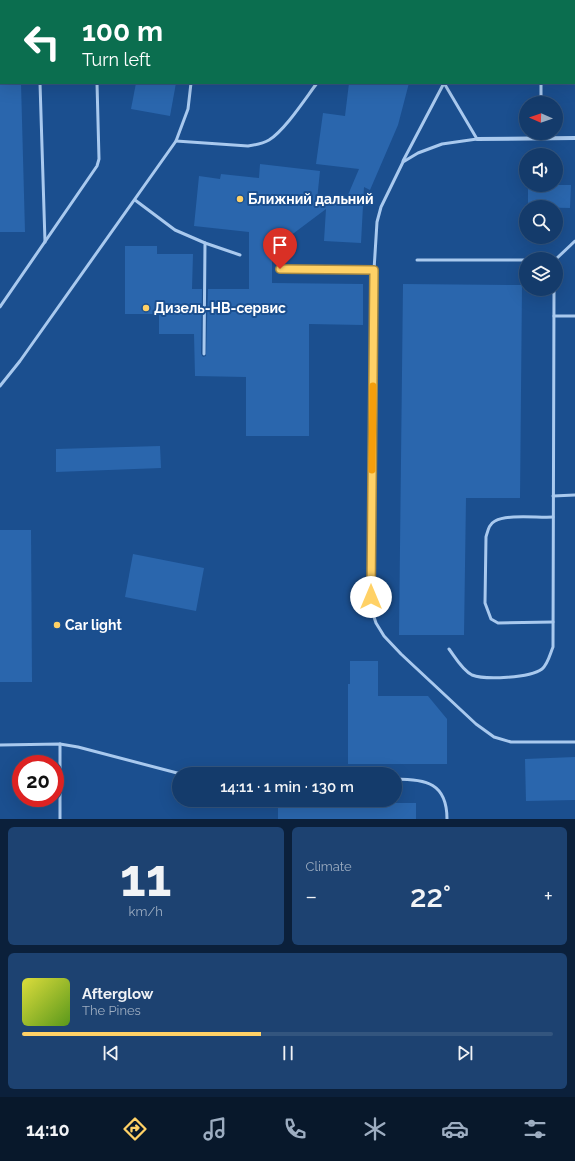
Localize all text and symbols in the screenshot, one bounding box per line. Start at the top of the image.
text: 100 m [82,15,163,48]
icon: left [16,16,68,68]
text: Turn left [82,49,151,70]
north arrow [519,96,563,140]
map controls [519,96,563,296]
button: sound [519,148,563,192]
place label: Ближний дальний [248,191,373,207]
marker: Ближний дальний [235,194,245,204]
button: search [519,200,563,244]
pin [263,228,297,269]
icon: arrive [269,234,291,256]
button: layers [519,252,563,296]
place label: Дизель-НВ-сервис [154,300,286,316]
marker: Дизель-НВ-сервис [141,303,151,313]
position arrow [350,576,392,618]
place label: Car light [65,617,122,633]
marker: Car light [52,620,62,630]
speed limit sign: 20 [12,755,64,807]
text: 14:11 · 1 min · 130 m [220,778,354,796]
text: 11 [120,847,171,908]
text: Climate [306,859,352,874]
text: 22° [410,879,451,914]
text: − [306,883,317,909]
text: + [544,883,553,909]
text: km/h [129,904,163,919]
text: Afterglow [82,985,153,1003]
text: The Pines [82,1003,141,1018]
icon: previous [100,1042,122,1064]
icon: pause [277,1042,299,1064]
icon: next [454,1042,476,1064]
icon: directions [121,1115,149,1143]
icon: music [201,1115,229,1143]
icon: phone [281,1115,309,1143]
icon: climate [361,1115,389,1143]
icon: car [441,1115,469,1143]
icon: filters [521,1115,549,1143]
text: 14:10 [26,1119,70,1140]

